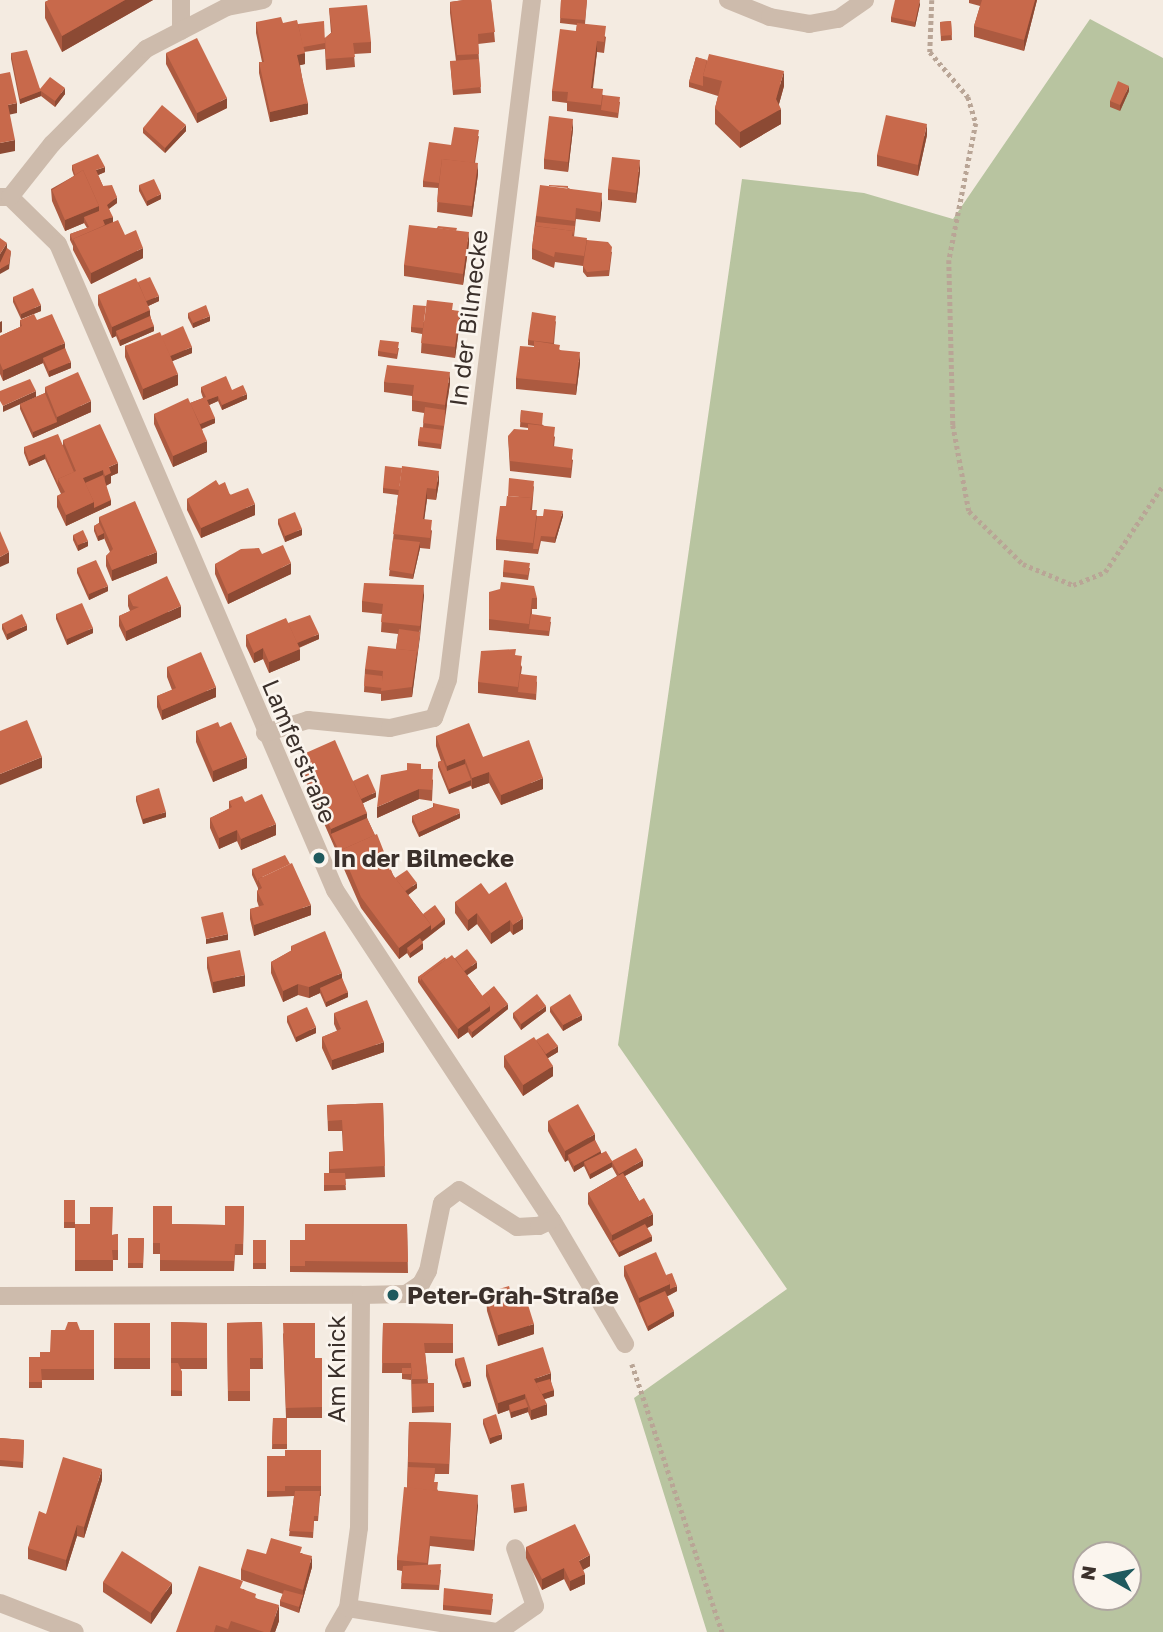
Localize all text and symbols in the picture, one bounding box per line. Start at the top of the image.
street label: In der Bilmecke [443,228,493,408]
street label: Lamferstraße [257,675,343,827]
place label: In der Bilmecke [333,844,514,872]
marker: In der Bilmecke [311,850,327,866]
place label: Peter-Grah-Straße [407,1281,619,1309]
marker: Peter-Grah-Straße [385,1287,401,1303]
street label: Am Knick [322,1315,350,1423]
north arrow [1072,1541,1142,1611]
text: N [1075,1564,1100,1582]

